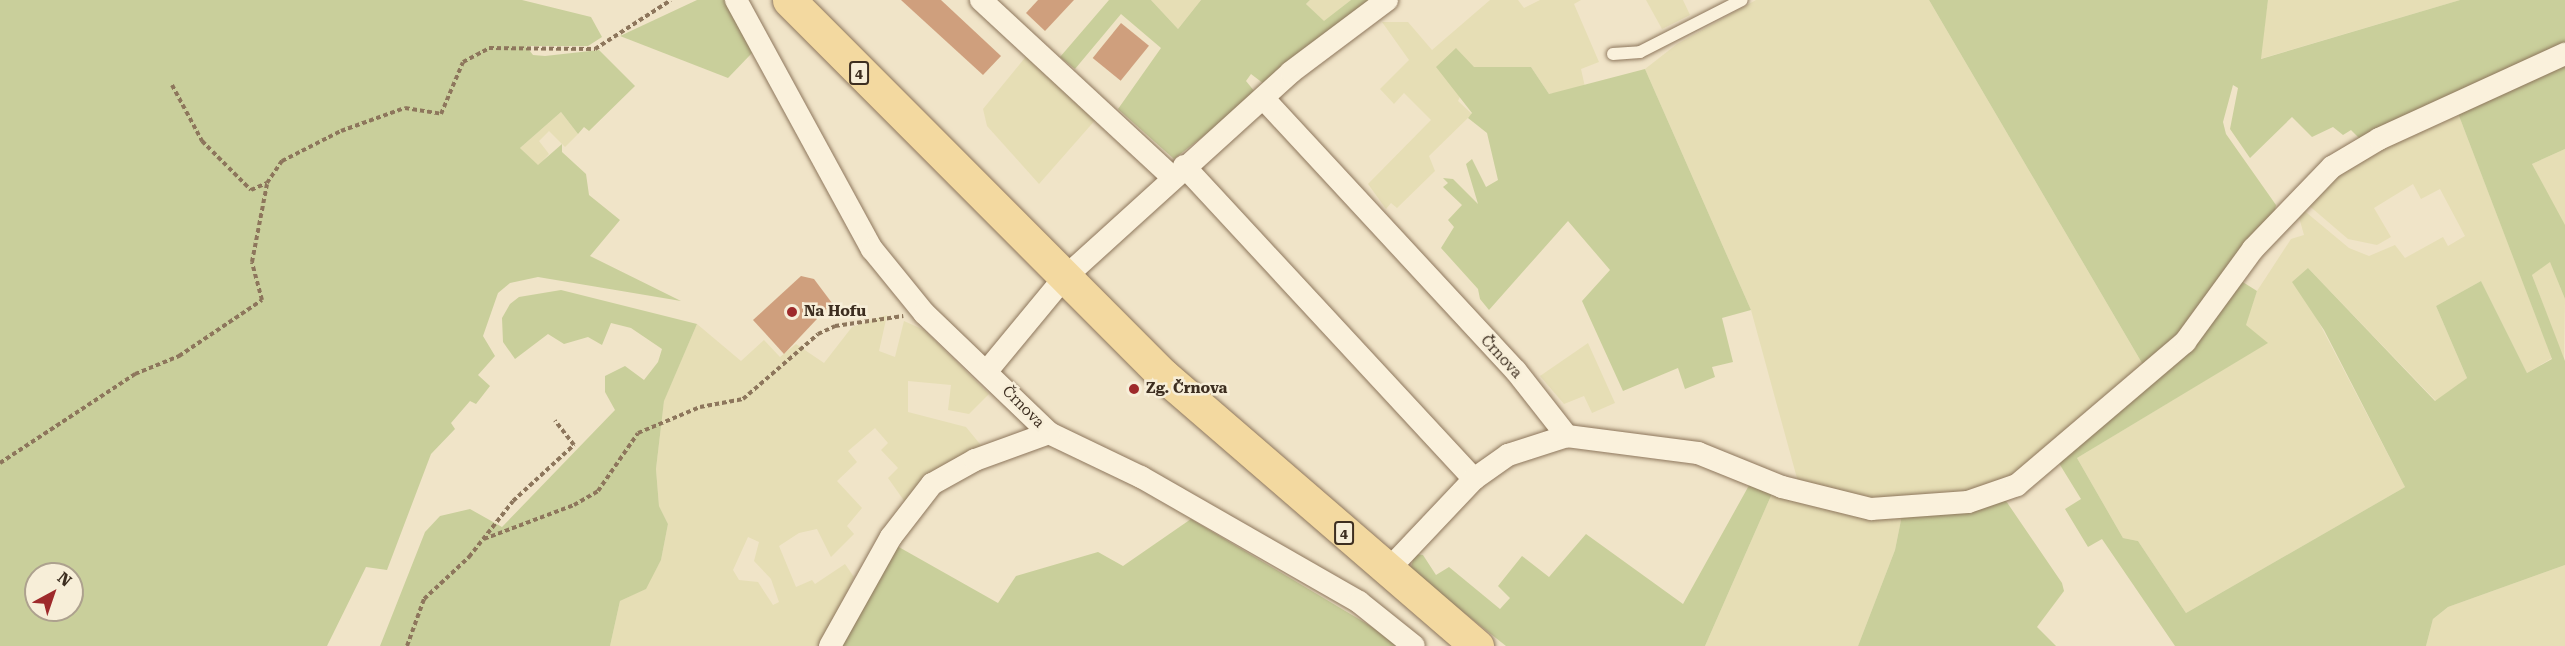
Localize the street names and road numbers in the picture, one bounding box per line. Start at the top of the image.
road number: 4 [848,62,870,84]
street label: Črnova [1477,332,1525,382]
street label: Črnova [998,382,1048,432]
road number: 4 [1334,522,1354,544]

